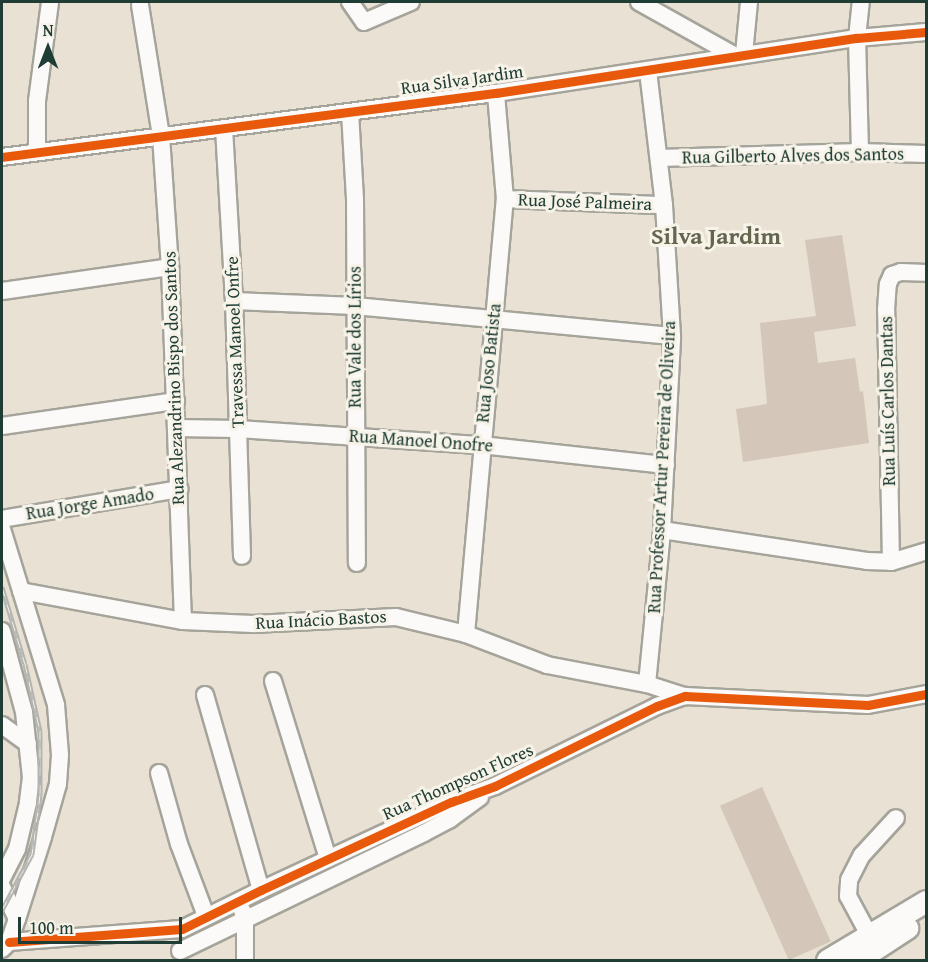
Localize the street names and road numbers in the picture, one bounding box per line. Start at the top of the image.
street label: Rua Silva Jardim [399,61,525,99]
street label: Rua Gilberto Alves dos Santos [682,143,904,169]
street label: Rua José Palmeira [518,189,652,215]
street label: Rua Alezandrino Bispo dos Santos [159,251,189,505]
street label: Travessa Manoel Onfre [221,256,249,428]
street label: Rua Vale dos Lírios [344,266,366,408]
street label: Rua Joso Batista [472,302,506,424]
street label: Rua Luís Carlos Dantas [876,316,900,486]
street label: Rua Professor Artur Pereira de Oliveira [644,320,680,614]
street label: Rua Manoel Onofre [348,425,494,457]
street label: Rua Jorge Amado [25,483,155,525]
street label: Rua Inácio Bastos [255,606,387,634]
street label: Rua Thompson Flores [379,739,537,825]

